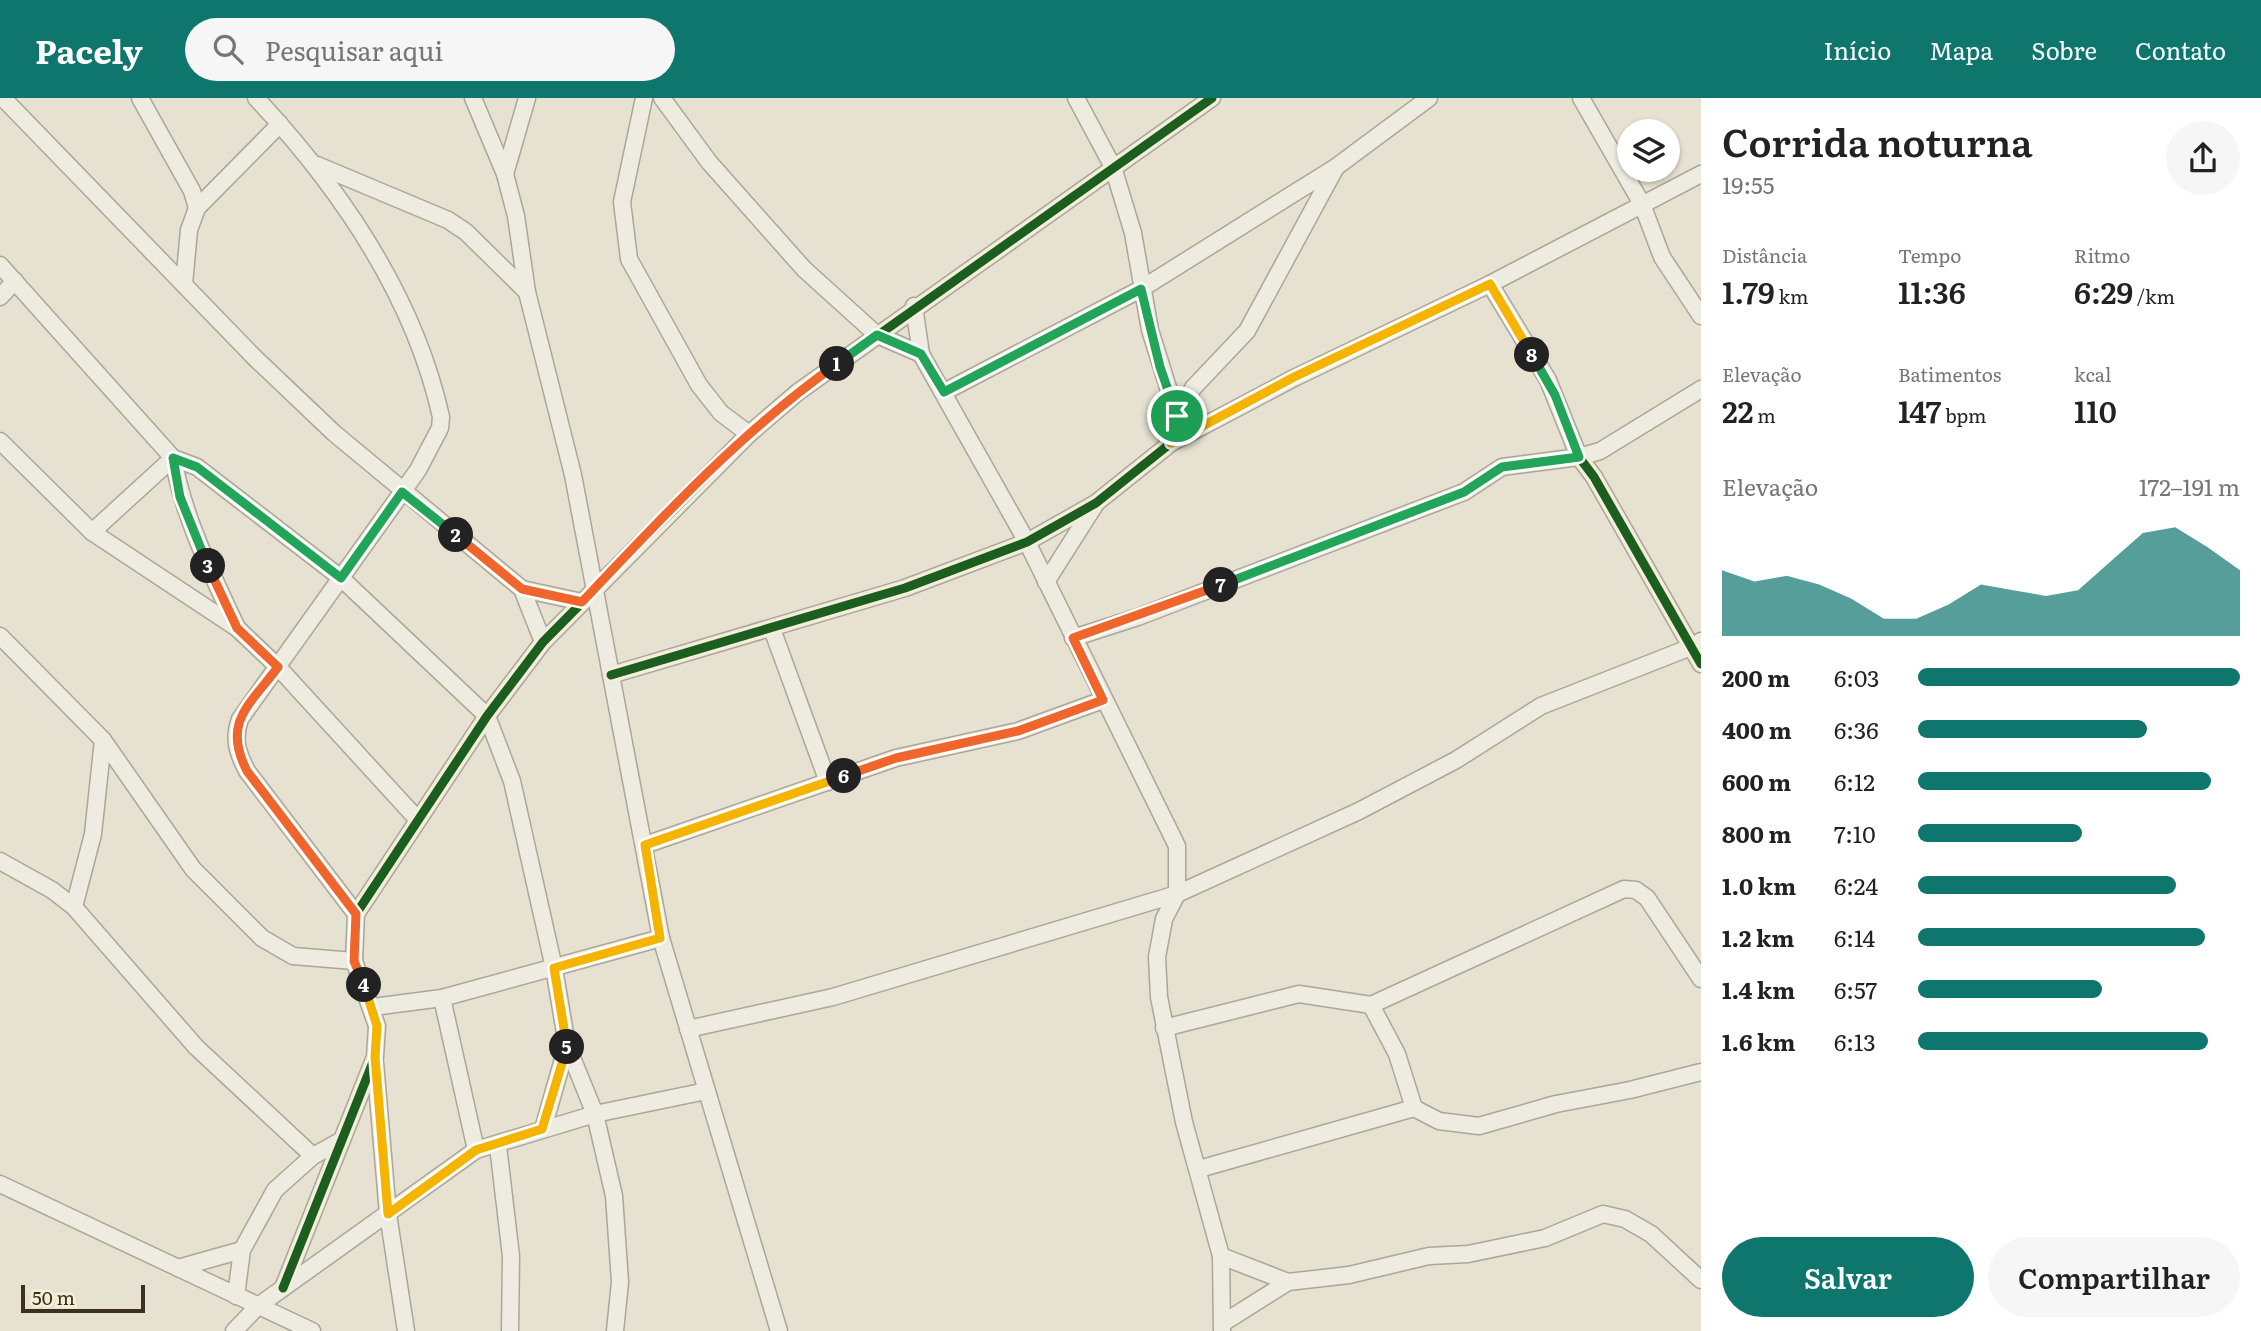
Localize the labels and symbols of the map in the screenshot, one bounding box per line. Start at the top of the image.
pin: 8 [1514,338,1550,372]
pin: 1 [820,346,854,382]
pin [1147,386,1207,446]
pin: 2 [438,518,474,552]
pin: 3 [190,548,226,584]
pin: 7 [1204,568,1238,602]
pin: 6 [826,758,862,794]
pin: 4 [346,968,382,1002]
pin: 5 [550,1030,584,1065]
scale bar [21,1282,145,1314]

